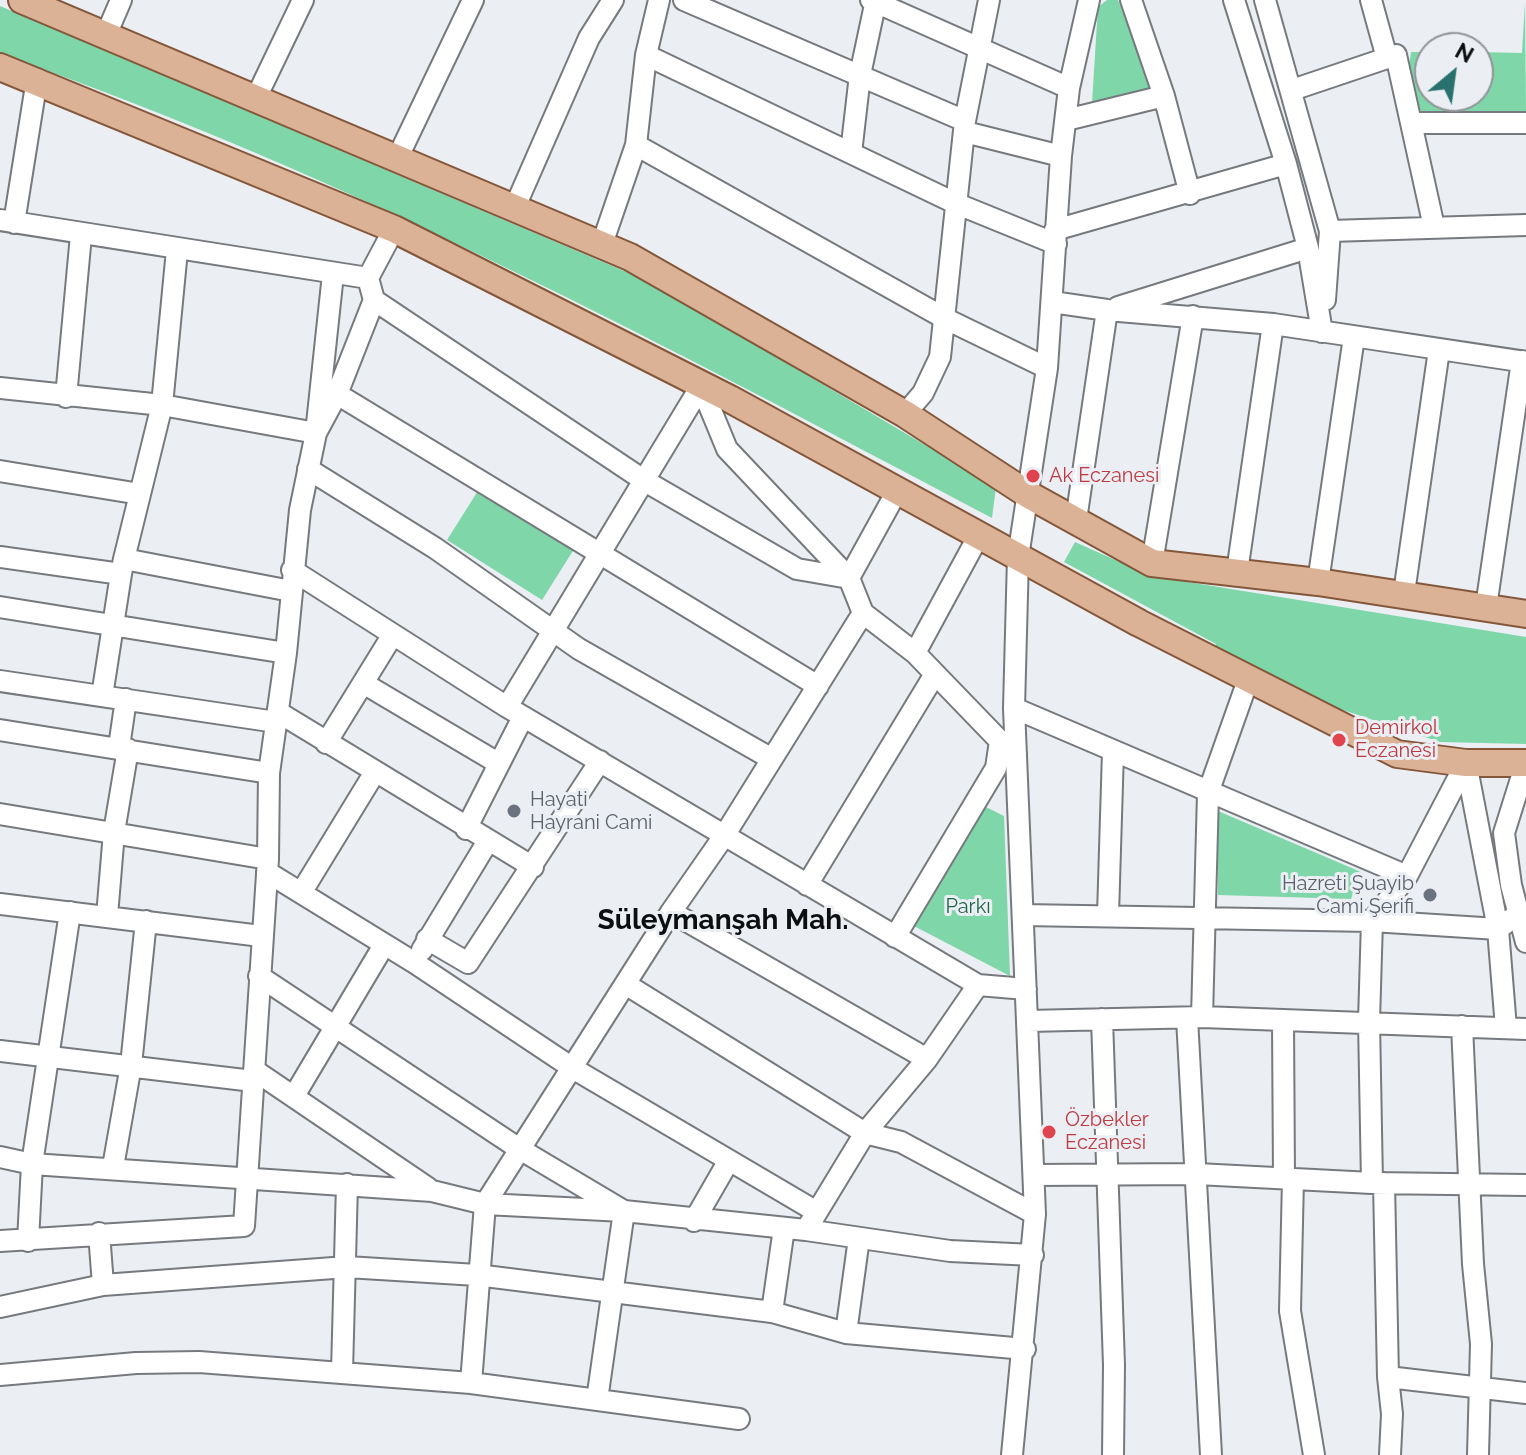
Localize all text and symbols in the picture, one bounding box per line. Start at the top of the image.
north arrow [1414,32,1494,112]
text: N [1451,37,1478,68]
place label: Ak Eczanesi [1049,464,1159,488]
marker: Ak Eczanesi [1024,467,1042,485]
place label: Demirkol Eczanesi [1355,716,1438,763]
marker: Demirkol Eczanesi [1330,731,1348,749]
place label: Hayati Hayrani Cami [530,788,652,835]
marker: Hayati Hayrani Cami [505,802,523,820]
place label: Hazreti Şuayib Cami Şerifi [1282,872,1414,919]
marker: Hazreti Şuayib Cami Şerifi [1421,886,1439,904]
park label: Parkı [945,895,991,919]
district label: Süleymanşah Mah. [598,904,848,938]
place label: Özbekler Eczanesi [1065,1108,1149,1155]
marker: Özbekler Eczanesi [1040,1123,1058,1141]

